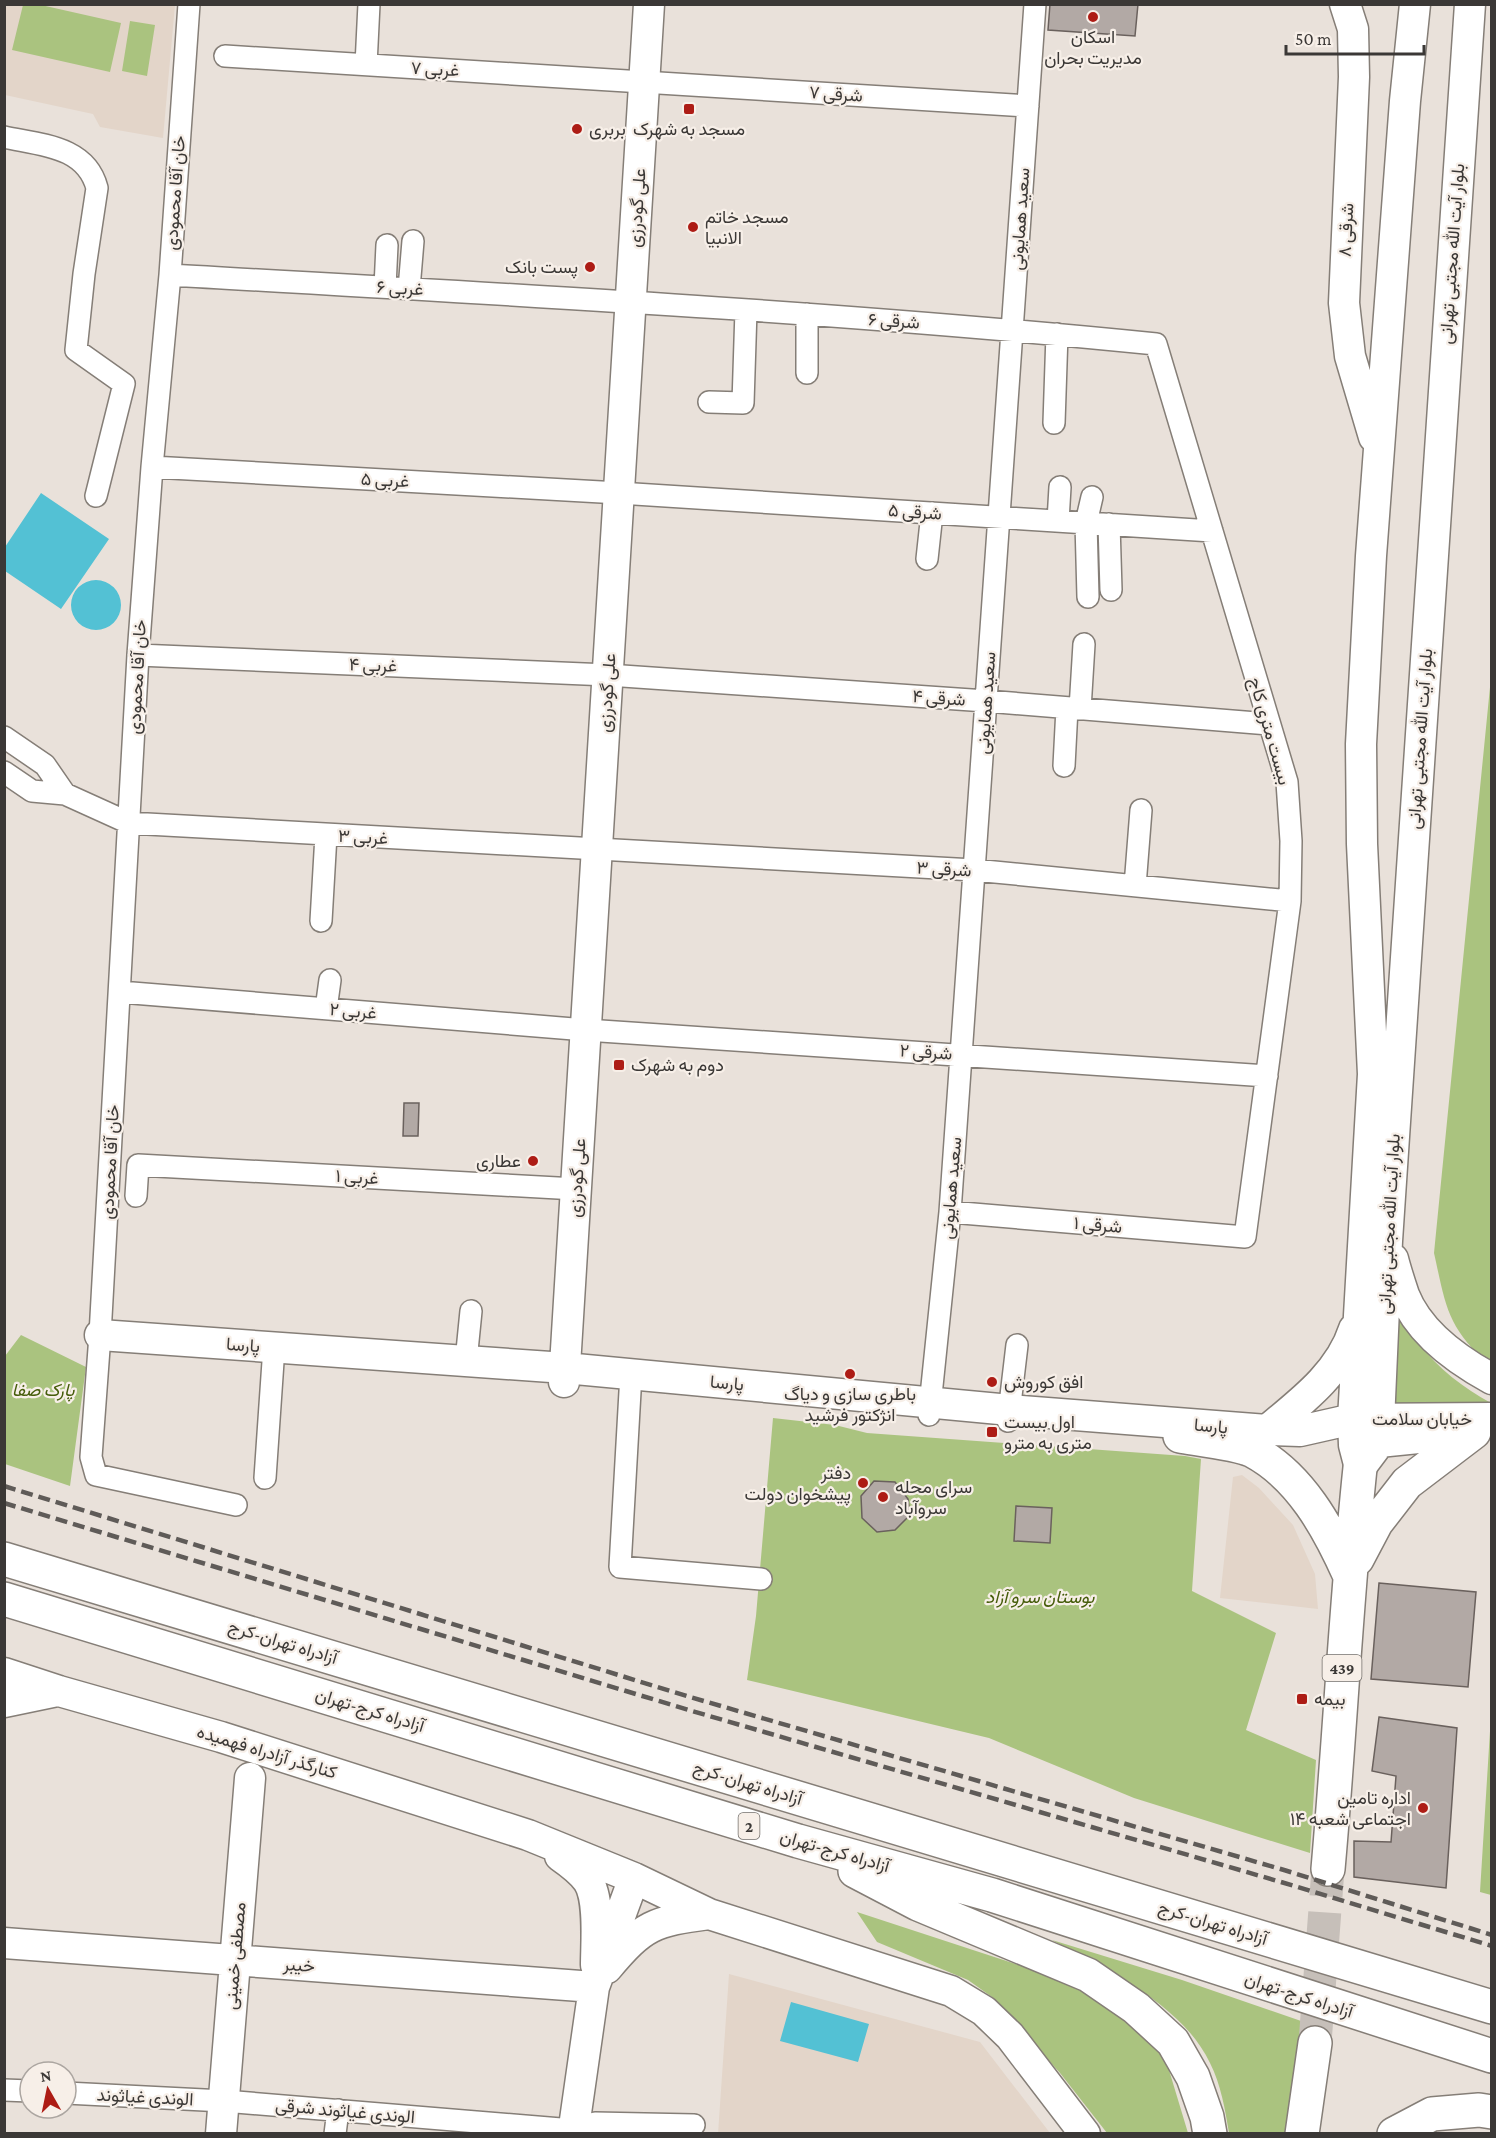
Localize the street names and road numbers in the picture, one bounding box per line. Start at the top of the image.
street label: ۷ غربی [410,58,460,81]
street label: ۷ شرقی [808,82,864,107]
street label: خان آقا محمودی [161,135,190,251]
street label: بلوار آیت الله مجتبی تهرانی [1435,163,1469,345]
street label: سعید همایونی [1006,167,1035,271]
street label: علی گودرزی [624,168,651,248]
street label: ۸ شرقی [1335,203,1358,257]
street label: ۶ غربی [376,277,424,300]
street label: ۶ شرقی [867,309,921,334]
street label: ۵ غربی [360,469,410,492]
street label: ۵ شرقی [887,500,943,525]
street label: خان آقا محمودی [124,619,151,735]
street label: بلوار آیت الله مجتبی تهرانی [1403,648,1437,830]
street label: سعید همایونی [972,651,1001,755]
street label: علی گودرزی [594,653,621,733]
street label: ۴ غربی [349,654,397,677]
street label: بیست متری کاج [1243,675,1295,788]
street label: ۴ شرقی [912,686,966,711]
street label: ۳ غربی [338,826,388,849]
street label: ۳ شرقی [916,858,972,881]
street label: ۲ غربی [328,999,377,1024]
street label: ۲ شرقی [899,1040,953,1065]
street label: خان آقا محمودی [97,1104,124,1220]
street label: بلوار آیت الله مجتبی تهرانی [1373,1133,1405,1315]
street label: سعید همایونی [937,1136,966,1240]
street label: علی گودرزی [564,1138,591,1218]
street label: ۱ غربی [335,1166,379,1189]
street label: ۱ شرقی [1073,1213,1123,1238]
street label: پارسا [225,1334,261,1358]
street label: پارسا [709,1372,745,1396]
street label: خیابان سلامت [1372,1409,1472,1429]
street label: پارسا [1193,1415,1229,1439]
street label: آزادراه تهران-کرج [226,1616,342,1671]
road number: 439 [1322,1655,1362,1681]
street label: آزادراه کرج-تهران [313,1684,429,1739]
street label: کنارگذر آزادراه فهمیده [194,1721,339,1784]
street label: آزادراه تهران-کرج [691,1757,807,1812]
road number: 2 [738,1813,760,1839]
street label: آزادراه کرج-تهران [777,1826,894,1879]
street label: آزادراه تهران-کرج [1156,1897,1272,1952]
street label: مصطفی خمینی [220,1901,251,2011]
street label: خیبر [281,1954,316,1977]
street label: آزادراه کرج-تهران [1242,1968,1357,2024]
street label: الوندی غیاثوند [96,2084,194,2111]
street label: الوندی غیاثوند شرقی [274,2095,416,2128]

